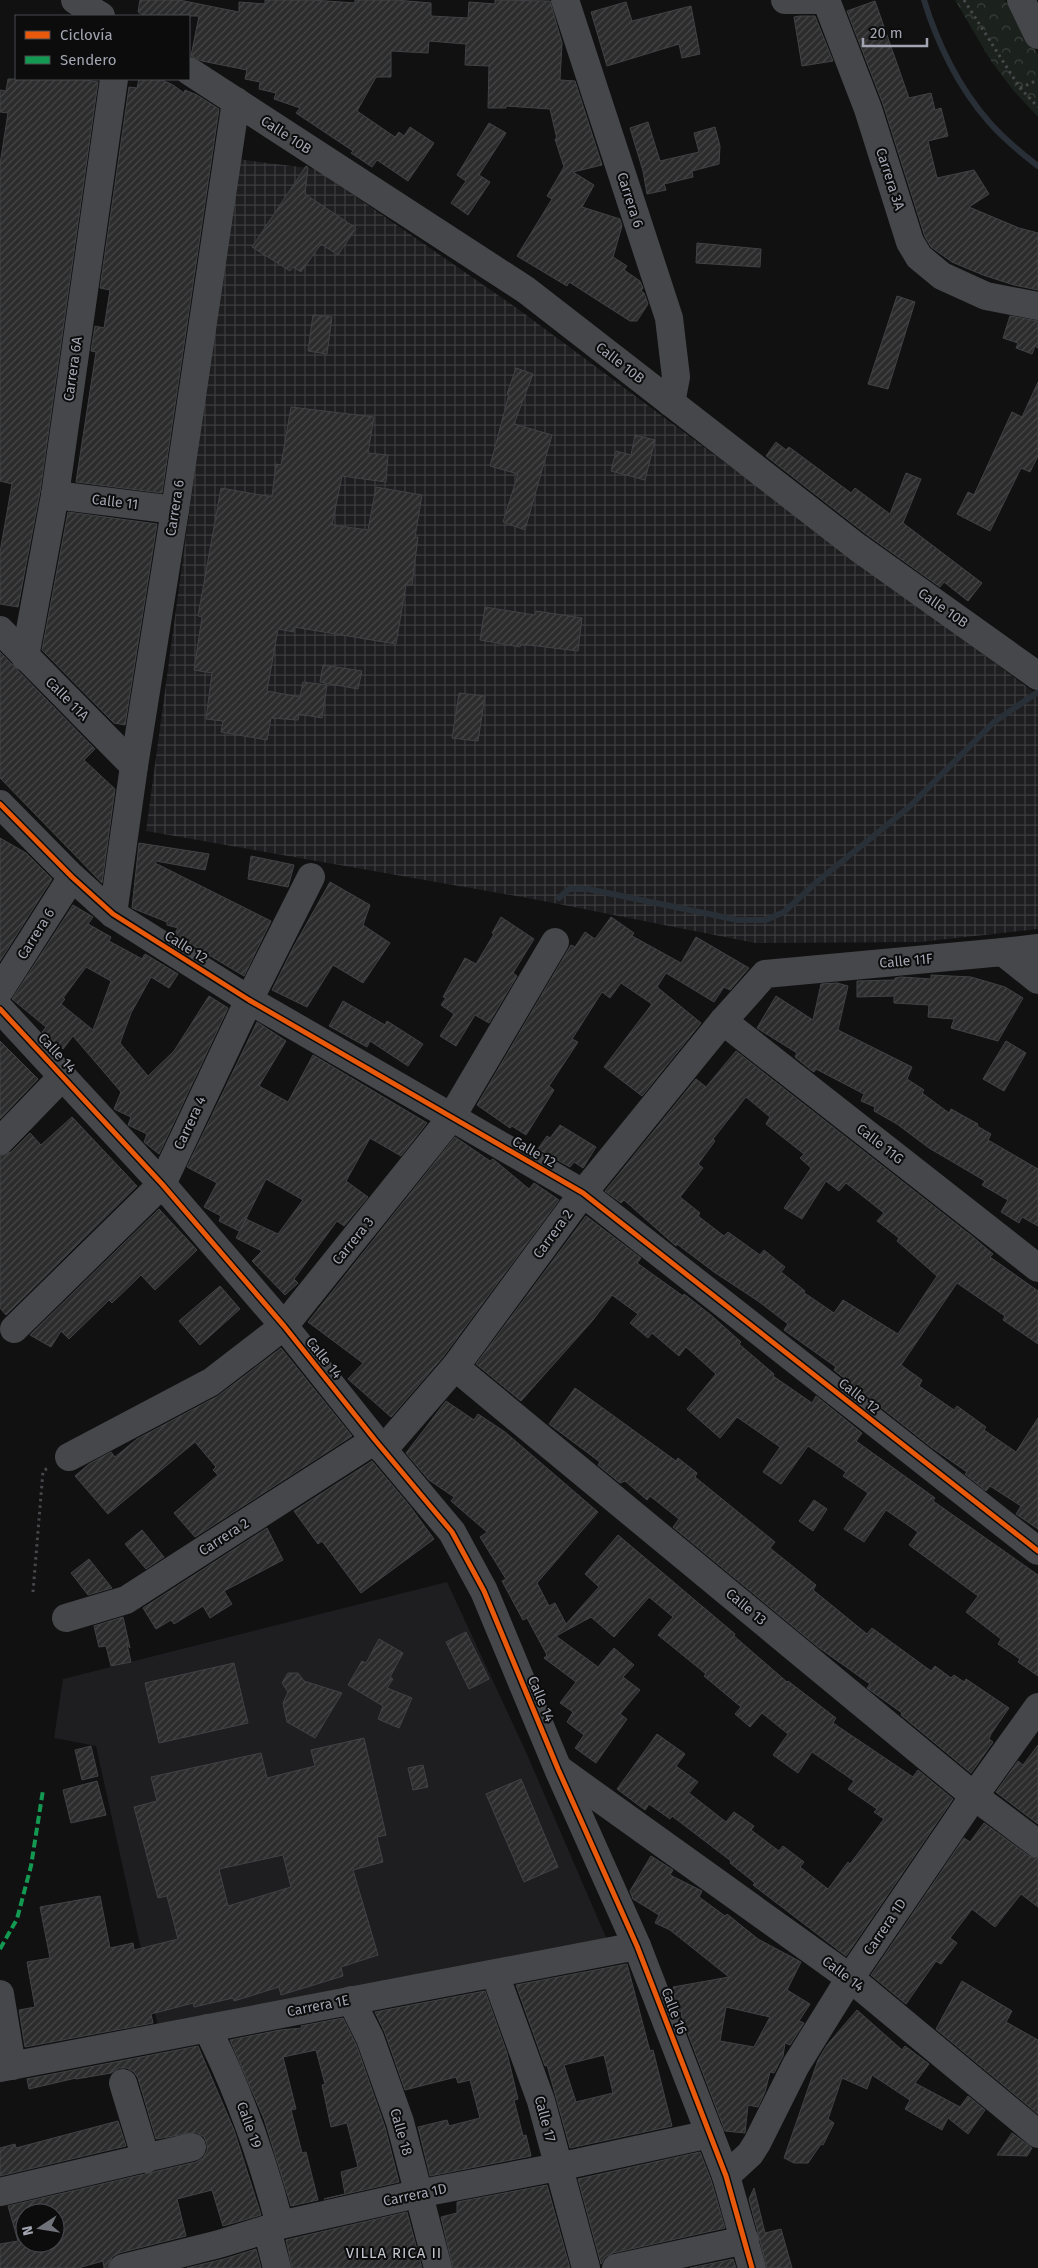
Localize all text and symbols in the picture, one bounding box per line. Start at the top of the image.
legend [15,15,190,80]
scale bar [863,15,927,47]
text: 20 m [870,24,903,42]
text: Ciclovía [60,26,113,44]
text: Sendero [60,51,116,69]
street label: Calle 10B [257,112,315,158]
street label: Carrera 3A [872,146,908,212]
street label: Carrera 6 [613,170,647,230]
street label: Carrera 6A [60,336,86,402]
street label: Calle 10B [592,339,648,387]
street label: Carrera 6 [162,478,188,538]
street label: Calle 11 [91,491,139,513]
street label: Calle 10B [915,585,971,631]
street label: Calle 11A [42,674,92,724]
street label: Carrera 6 [14,905,58,963]
street label: Calle 12 [161,927,211,967]
street label: Calle 11F [879,950,933,972]
street label: Calle 14 [34,1030,80,1077]
street label: Carrera 4 [170,1093,210,1152]
street label: Calle 11G [853,1120,907,1168]
street label: Calle 12 [509,1133,559,1171]
street label: Carrera 2 [530,1206,577,1262]
street label: Carrera 3 [329,1214,377,1268]
street label: Calle 14 [302,1334,346,1382]
street label: Calle 12 [835,1375,883,1417]
street label: Carrera 2 [196,1514,252,1560]
street label: Calle 13 [722,1585,770,1629]
street label: Calle 14 [524,1674,558,1725]
street label: Carrera 1D [860,1895,910,1959]
street label: Calle 14 [819,1953,868,1996]
street label: Calle 16 [657,1985,691,2037]
street label: Carrera 1E [285,1992,351,2020]
street label: Calle 17 [531,2094,559,2144]
street label: Calle 19 [233,2100,265,2150]
street label: Calle 18 [386,2106,416,2158]
street label: Carrera 1D [382,2180,448,2210]
north arrow [15,2203,65,2253]
text: N [18,2224,37,2237]
district label: VILLA RICA II [346,2244,442,2262]

